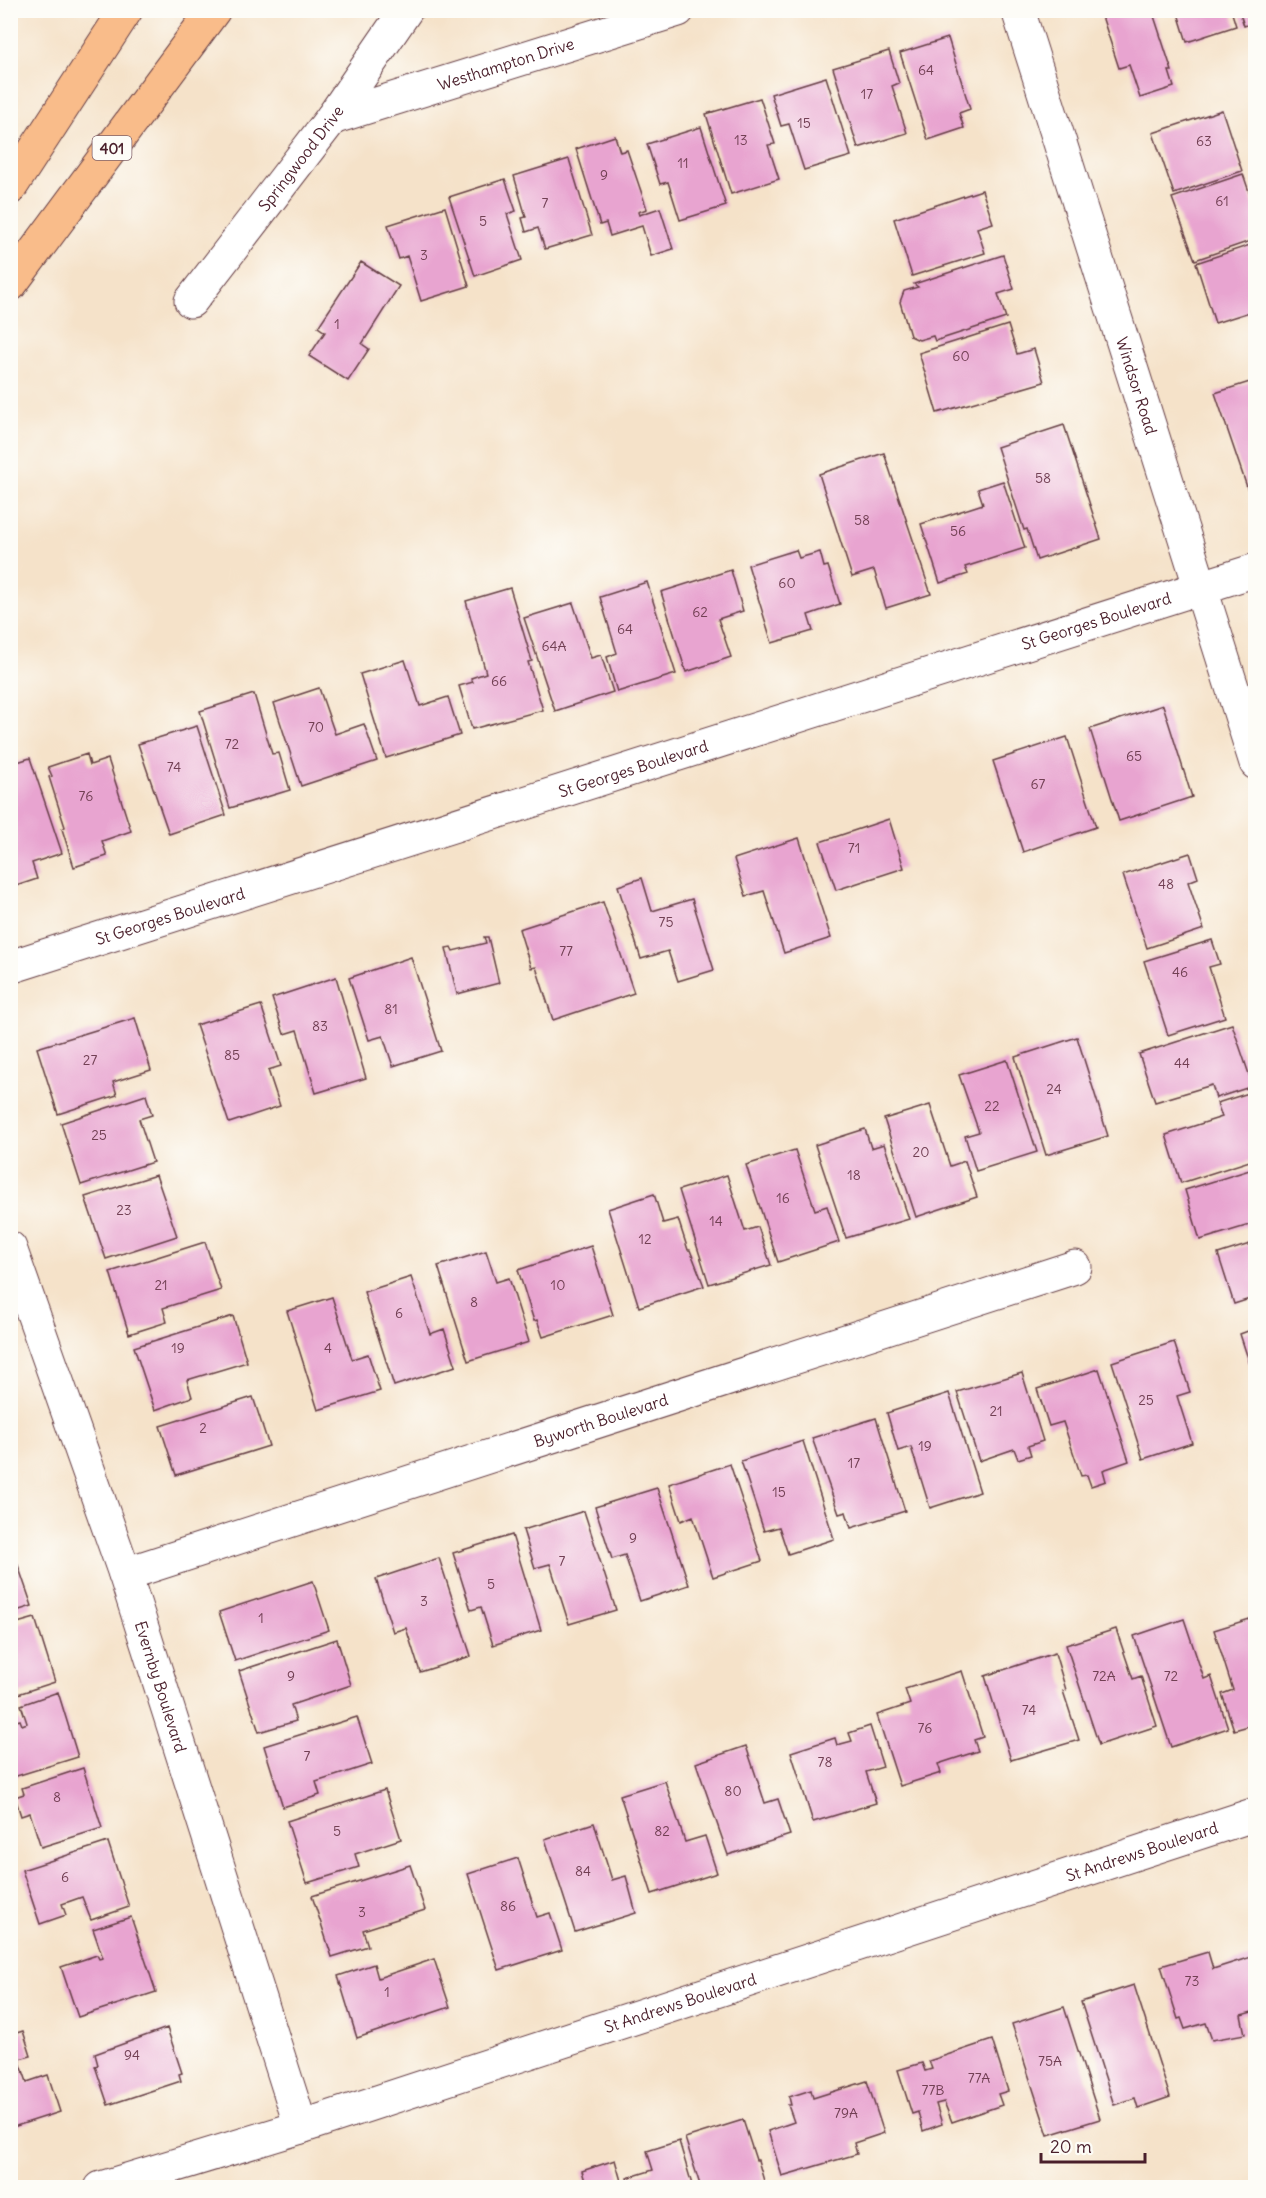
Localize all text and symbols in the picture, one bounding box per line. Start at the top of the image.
street label: Westhampton Drive [435,33,577,94]
house number: 64 [918,61,934,79]
house number: 17 [861,85,873,103]
street label: Springwood Drive [254,102,348,215]
house number: 15 [797,114,811,132]
house number: 13 [734,131,748,149]
house number: 63 [1196,132,1212,150]
road number: 401 [92,136,132,160]
house number: 11 [677,154,689,172]
house number: 9 [600,166,608,184]
house number: 61 [1215,192,1229,210]
house number: 7 [542,194,549,212]
house number: 5 [479,212,487,230]
house number: 3 [420,246,428,264]
house number: 1 [334,315,340,333]
street label: Windsor Road [1112,335,1161,437]
house number: 60 [952,347,970,365]
house number: 58 [1035,469,1051,487]
house number: 58 [854,511,870,529]
house number: 56 [950,522,966,540]
house number: 60 [778,574,796,592]
street label: St Georges Boulevard [1019,588,1173,654]
house number: 62 [692,603,708,621]
house number: 64 [617,620,633,638]
house number: 64A [541,637,567,655]
house number: 66 [491,672,507,690]
house number: 70 [308,718,324,736]
house number: 72 [225,735,240,753]
street label: St Georges Boulevard [556,735,710,802]
house number: 65 [1126,747,1142,765]
house number: 74 [167,758,181,776]
house number: 67 [1031,775,1046,793]
house number: 76 [79,787,93,805]
house number: 71 [848,839,860,857]
house number: 48 [1158,875,1174,893]
street label: St Georges Boulevard [93,883,247,949]
house number: 75 [659,913,673,931]
house number: 77 [559,942,573,960]
house number: 46 [1172,963,1188,981]
house number: 81 [384,1000,398,1018]
house number: 83 [312,1017,328,1035]
house number: 85 [224,1046,240,1064]
house number: 27 [83,1051,97,1069]
house number: 44 [1174,1054,1190,1072]
house number: 24 [1046,1080,1062,1098]
house number: 22 [984,1097,1000,1115]
house number: 25 [91,1126,107,1144]
house number: 20 [913,1143,929,1161]
house number: 18 [847,1166,861,1184]
house number: 16 [776,1189,790,1207]
house number: 23 [116,1201,132,1219]
house number: 14 [709,1212,723,1230]
house number: 12 [638,1230,652,1248]
house number: 21 [154,1276,168,1294]
house number: 10 [551,1276,565,1294]
house number: 8 [470,1293,478,1311]
house number: 6 [395,1304,403,1322]
house number: 19 [171,1339,185,1357]
house number: 4 [324,1339,332,1357]
street label: Byworth Boulevard [531,1389,670,1451]
house number: 25 [1138,1391,1154,1409]
house number: 21 [989,1402,1003,1420]
house number: 2 [199,1419,207,1437]
house number: 19 [918,1437,932,1455]
house number: 17 [848,1454,860,1472]
house number: 15 [772,1483,786,1501]
house number: 9 [629,1529,637,1547]
house number: 7 [559,1552,566,1570]
house number: 5 [487,1575,495,1593]
house number: 3 [420,1592,428,1610]
house number: 1 [258,1609,264,1627]
street label: Evernby Boulevard [131,1619,191,1755]
house number: 9 [287,1667,295,1685]
house number: 72A [1092,1667,1116,1685]
house number: 72 [1164,1667,1179,1685]
house number: 74 [1022,1701,1036,1719]
house number: 76 [918,1719,932,1737]
house number: 7 [304,1747,311,1765]
house number: 78 [818,1753,832,1771]
house number: 80 [724,1782,742,1800]
house number: 8 [53,1788,61,1806]
street label: St Andrews Boulevard [1063,1817,1220,1886]
house number: 5 [333,1822,341,1840]
house number: 82 [654,1822,670,1840]
house number: 84 [575,1862,591,1880]
house number: 6 [61,1868,69,1886]
house number: 86 [500,1897,516,1915]
house number: 3 [358,1903,366,1921]
street label: St Andrews Boulevard [601,1969,759,2037]
house number: 73 [1185,1972,1199,1990]
house number: 1 [384,1983,390,2001]
house number: 94 [124,2046,140,2064]
house number: 75A [1038,2052,1062,2070]
house number: 77A [968,2069,990,2087]
house number: 77B [922,2081,944,2099]
house number: 79A [834,2104,858,2122]
scale bar [1041,2126,1144,2164]
text: 20 m [1050,2135,1092,2158]

